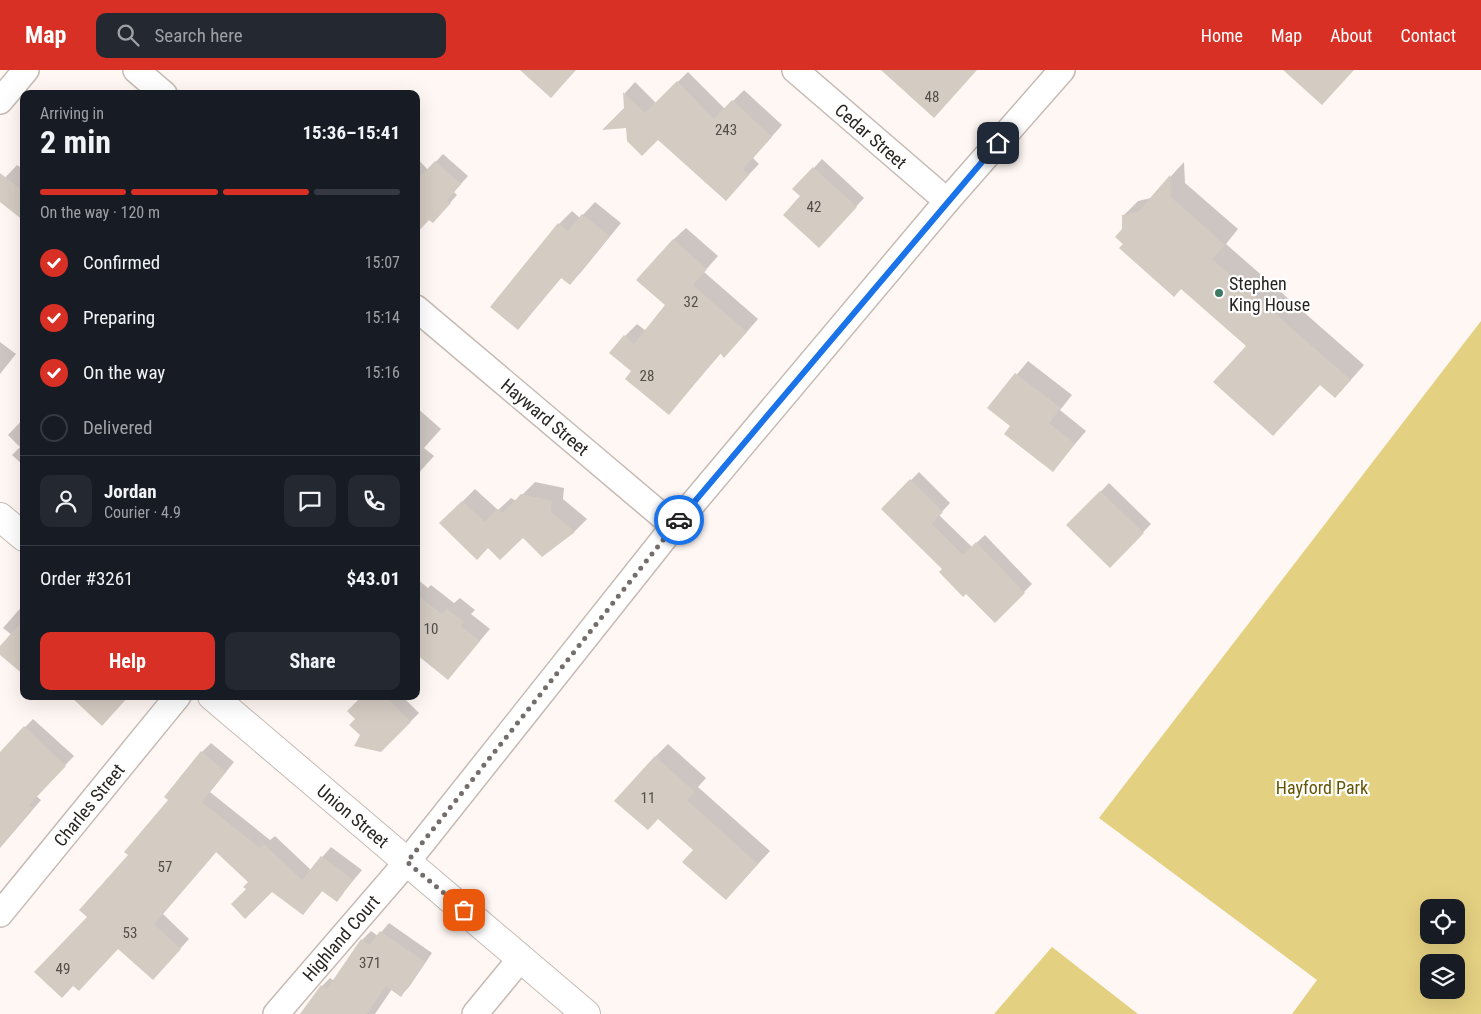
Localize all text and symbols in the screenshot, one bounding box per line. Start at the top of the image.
search box [96,13,446,58]
text: Map [25,21,66,49]
icon: search [114,21,142,49]
text: Search here [154,24,243,47]
text: Home [1201,25,1243,46]
text: Map [1271,25,1302,46]
text: About [1330,25,1372,46]
text: Contact [1400,25,1456,46]
house number: 48 [925,88,939,106]
street label: Cedar Street [831,99,911,173]
text: Arriving in [40,104,104,123]
text: 15:36–15:41 [302,121,400,144]
house number: 243 [715,121,737,139]
pin [977,122,1019,164]
text: 2 min [40,123,111,161]
icon: home [984,129,1012,157]
house number: 42 [807,198,821,216]
text: On the way · 120 m [40,203,160,222]
icon: check [40,249,68,277]
text: Confirmed [83,251,160,274]
text: 15:07 [365,253,400,272]
place label: Stephen King House [1229,273,1310,315]
marker: Stephen King House [1213,287,1225,299]
house number: 32 [684,293,698,311]
icon: check [40,304,68,332]
text: Preparing [83,306,155,329]
text: 15:14 [365,308,400,327]
icon: check [40,359,68,387]
text: On the way [83,361,165,384]
text: 15:16 [365,363,400,382]
house number: 28 [640,367,654,385]
street label: Hayward Street [497,374,593,460]
text: Delivered [83,416,152,439]
button: person [40,475,92,527]
button: chat [284,475,336,527]
button: phone [348,475,400,527]
text: Jordan [104,480,157,503]
courier [654,495,704,545]
text: Courier · 4.9 [104,503,181,522]
icon: car [665,506,693,534]
text: Order #3261 [40,567,133,590]
text: $43.01 [346,567,400,590]
house number: 10 [424,620,438,638]
button: Help [40,632,215,690]
button: Share [225,632,400,690]
street label: Charles Street [49,759,129,851]
park label: Hayford Park [1276,777,1368,798]
street label: Union Street [313,780,393,852]
house number: 11 [641,789,655,807]
house number: 57 [158,858,172,876]
pin [443,889,485,931]
street label: Highland Court [298,891,384,985]
icon: bag [450,896,478,924]
map controls [1420,899,1465,999]
button: locate [1420,899,1465,944]
house number: 53 [123,924,137,942]
house number: 371 [359,954,381,972]
button: layers [1420,954,1465,999]
house number: 49 [56,960,70,978]

